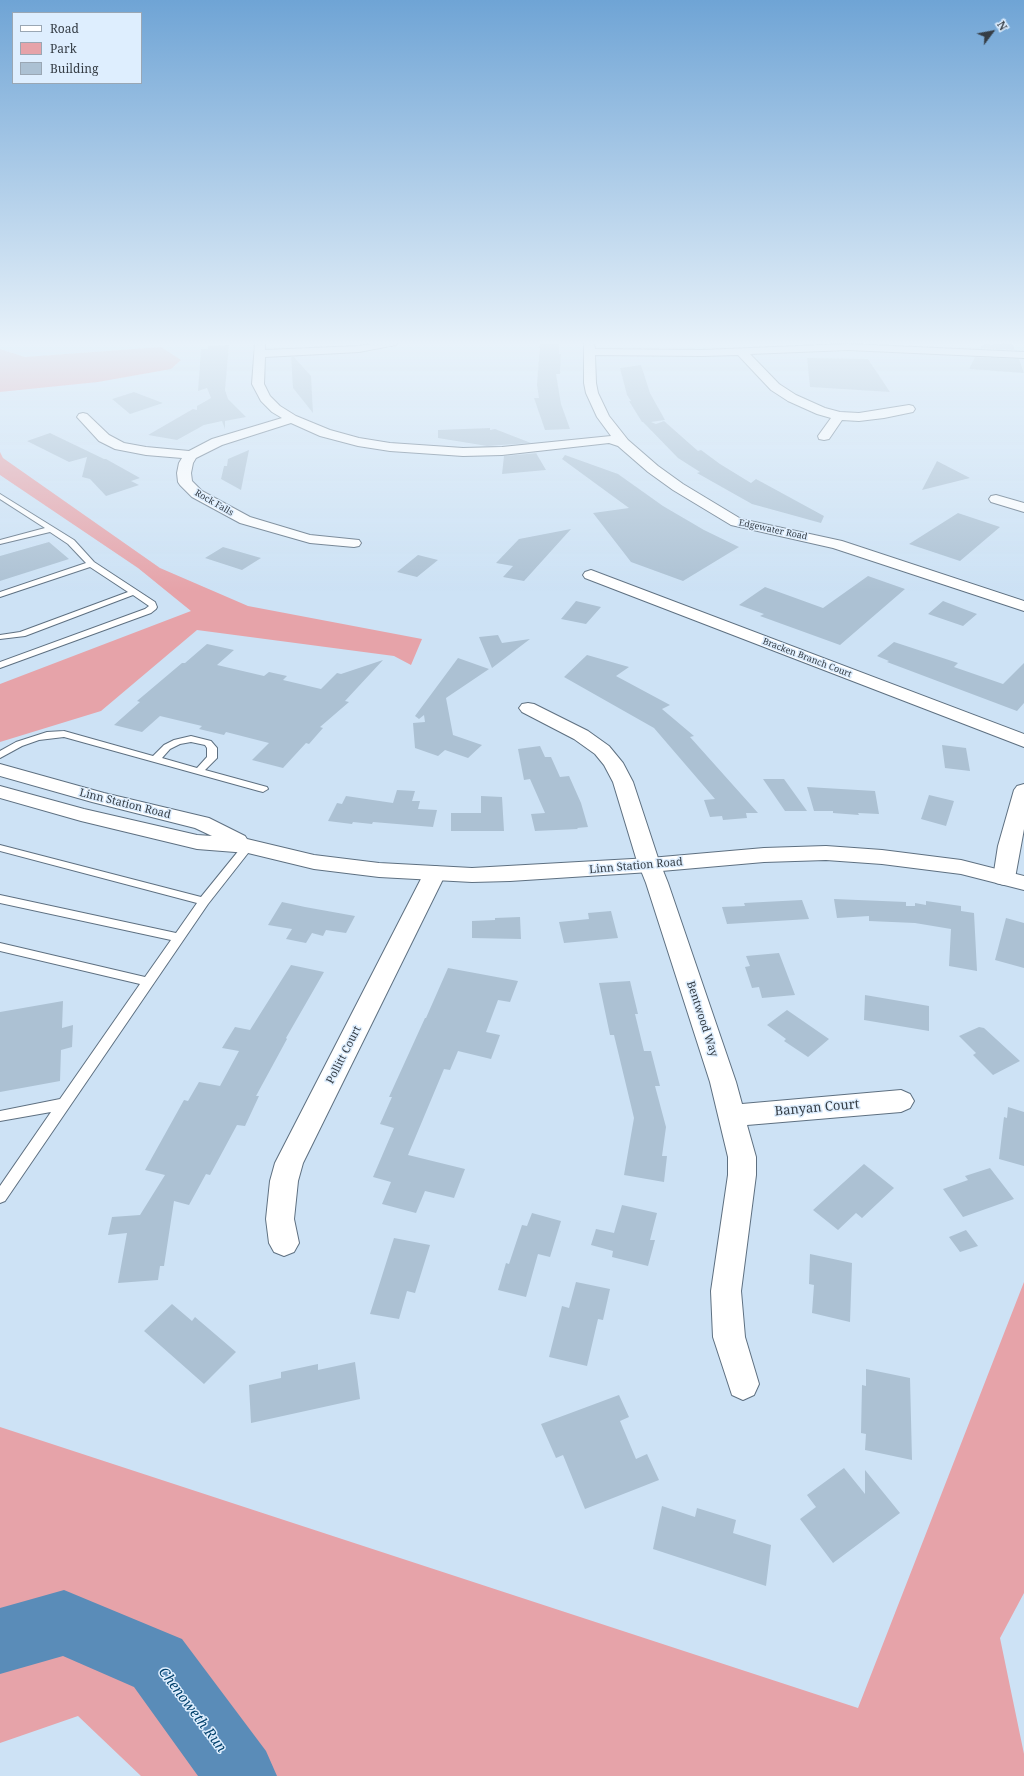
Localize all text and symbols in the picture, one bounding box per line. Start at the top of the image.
legend [12,12,142,84]
north arrow [972,12,1012,52]
text: N [994,18,1011,33]
text: Road [50,20,79,37]
text: Park [50,40,77,57]
text: Building [50,60,98,77]
street label: Rock Falls [193,488,235,518]
street label: Edgewater Road [738,517,808,543]
street label: Bracken Branch Court [761,636,853,680]
street label: Linn Station Road [78,786,172,822]
street label: Linn Station Road [589,855,683,877]
street label: Bentwood Way [684,980,720,1058]
street label: Pollitt Court [324,1024,364,1086]
street label: Banyan Court [774,1097,860,1119]
water label: Chenoweth Run [155,1664,229,1756]

